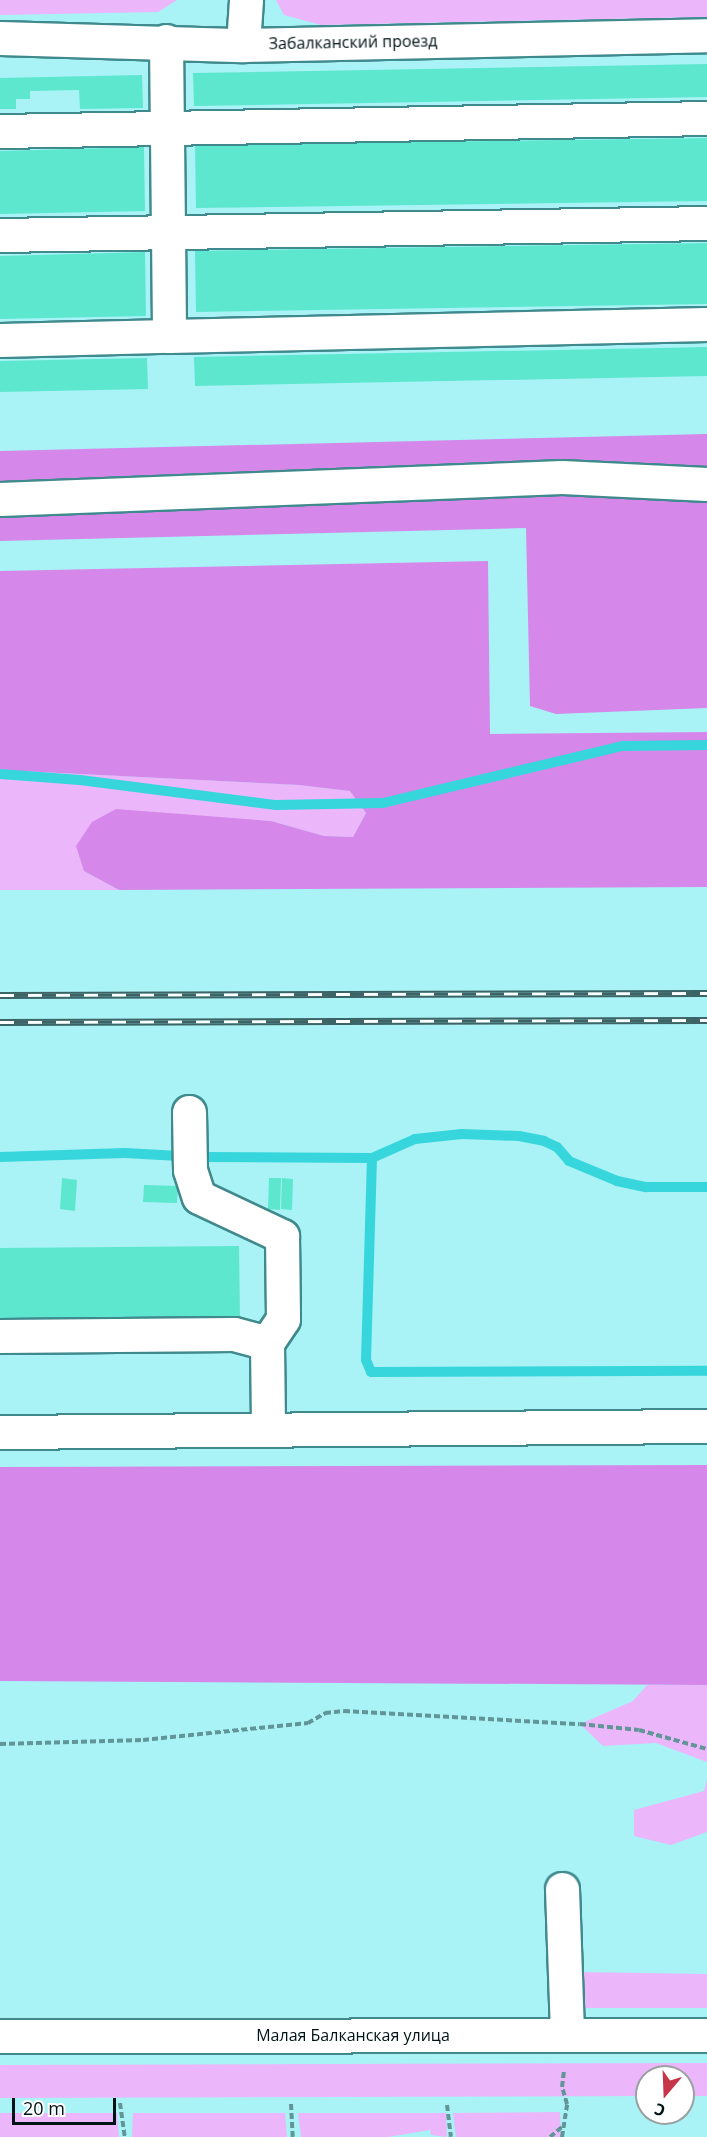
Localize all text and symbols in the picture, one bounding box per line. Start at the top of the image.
street label: Забалканский проезд [268,31,438,53]
street label: Малая Балканская улица [256,2025,450,2045]
north arrow [635,2065,695,2125]
scale bar [15,2086,118,2124]
text: 20 m [23,2096,65,2120]
text: С [651,2098,668,2122]

